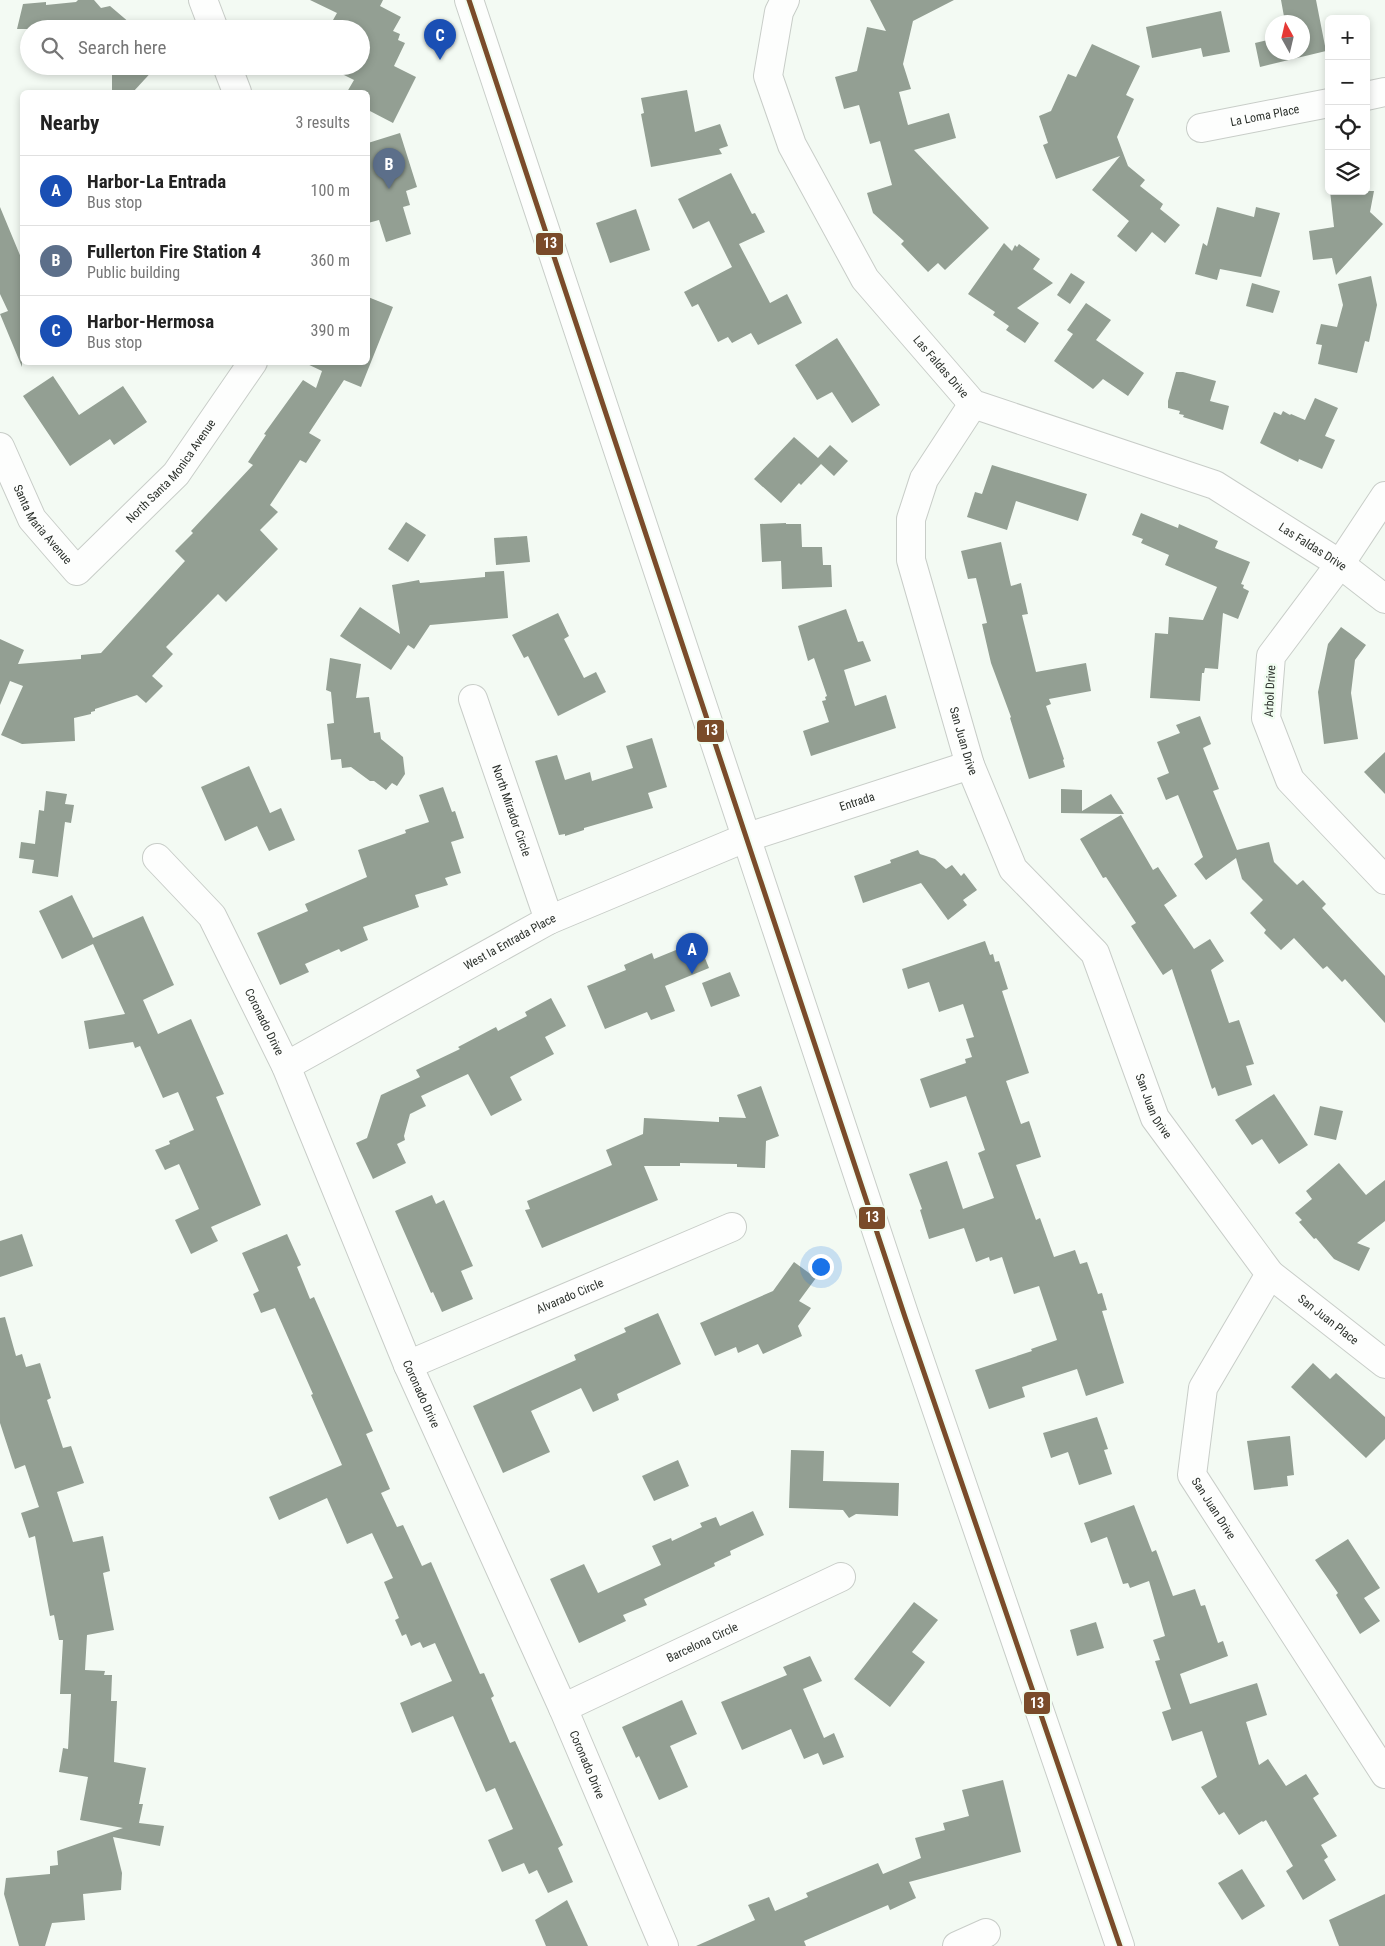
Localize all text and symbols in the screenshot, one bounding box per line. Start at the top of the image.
north arrow [1265,15,1310,60]
map controls [1325,15,1370,195]
button: + [1325,15,1370,60]
pin: C [424,19,456,60]
search box [20,20,370,75]
icon: search [38,34,66,62]
text: Search here [78,36,166,59]
button: − [1325,60,1370,105]
street label: La Loma Place [1229,102,1301,129]
button: locate [1325,105,1370,150]
text: Nearby [40,111,99,135]
text: 3 results [295,113,350,132]
pin: B [373,148,405,189]
button: layers [1325,150,1370,195]
text: Harbor-La Entrada [87,170,226,193]
text: A [51,181,61,200]
text: 100 m [311,181,350,200]
text: Bus stop [87,193,142,212]
line badge: 13 [535,232,564,256]
text: 13 [543,235,557,251]
text: Fullerton Fire Station 4 [87,240,261,263]
text: B [52,251,60,270]
text: 360 m [311,251,350,270]
text: Public building [87,263,180,282]
text: Harbor-Hermosa [87,310,214,333]
text: C [51,321,61,340]
text: 390 m [311,321,350,340]
text: Bus stop [87,333,142,352]
street label: Las Faldas Drive [910,333,972,401]
street label: North Santa Monica Avenue [123,416,219,526]
street label: Santa Maria Avenue [11,482,75,567]
street label: Las Faldas Drive [1276,520,1350,574]
street label: Arbol Drive [1262,664,1278,717]
street label: San Juan Drive [947,705,981,778]
line badge: 13 [696,719,725,743]
text: 13 [704,722,718,738]
street label: North Mirador Circle [489,763,534,859]
street label: Entrada [838,789,877,814]
street label: West la Entrada Place [461,911,558,973]
pin: A [676,933,708,974]
street label: Coronado Drive [242,986,287,1058]
street label: San Juan Drive [1132,1072,1175,1142]
line badge: 13 [858,1206,886,1230]
text: 13 [865,1209,879,1225]
your location [808,1254,834,1280]
street label: Alvarado Circle [534,1275,606,1316]
street label: San Juan Place [1295,1292,1362,1348]
street label: Coronado Drive [400,1358,443,1430]
street label: San Juan Drive [1189,1475,1239,1542]
street label: Barcelona Circle [664,1619,741,1665]
line badge: 13 [1023,1691,1051,1715]
text: 13 [1030,1695,1044,1711]
street label: Coronado Drive [566,1728,608,1801]

